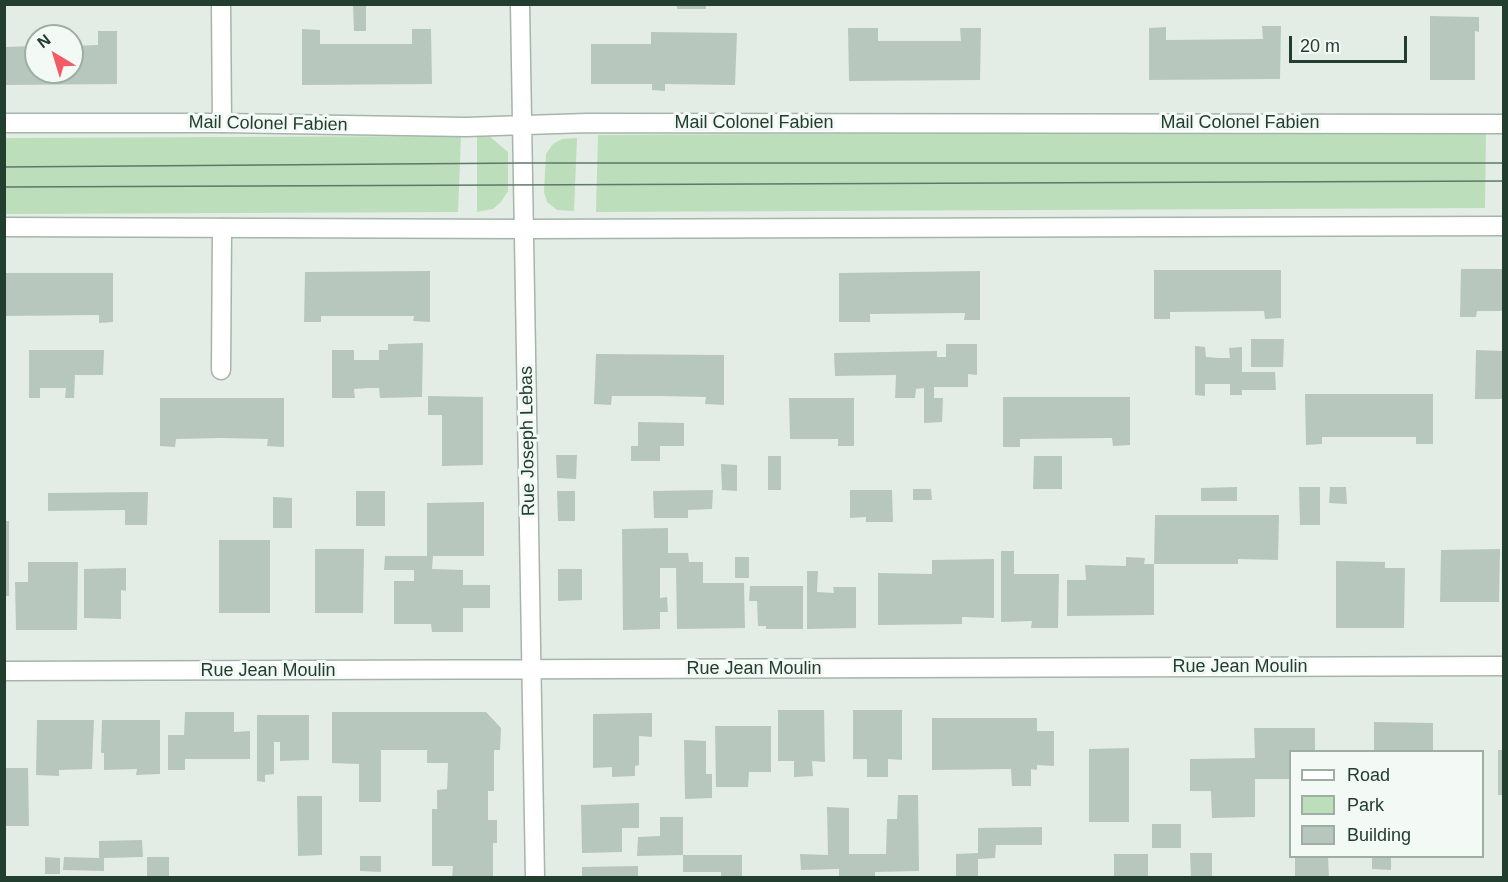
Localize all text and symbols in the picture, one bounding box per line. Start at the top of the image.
north arrow [24,24,84,84]
scale bar [1292,24,1410,62]
text: N [34,31,54,51]
text: 20 m [1300,36,1340,56]
street label: Mail Colonel Fabien [188,112,348,136]
street label: Mail Colonel Fabien [674,112,834,134]
street label: Mail Colonel Fabien [1160,112,1320,134]
street label: Rue Joseph Lebas [516,366,540,516]
street label: Rue Jean Moulin [1172,656,1308,678]
street label: Rue Jean Moulin [686,658,822,680]
street label: Rue Jean Moulin [200,660,336,682]
legend [1289,750,1484,858]
text: Road [1347,765,1390,785]
text: Park [1347,795,1384,815]
text: Building [1347,825,1411,845]

